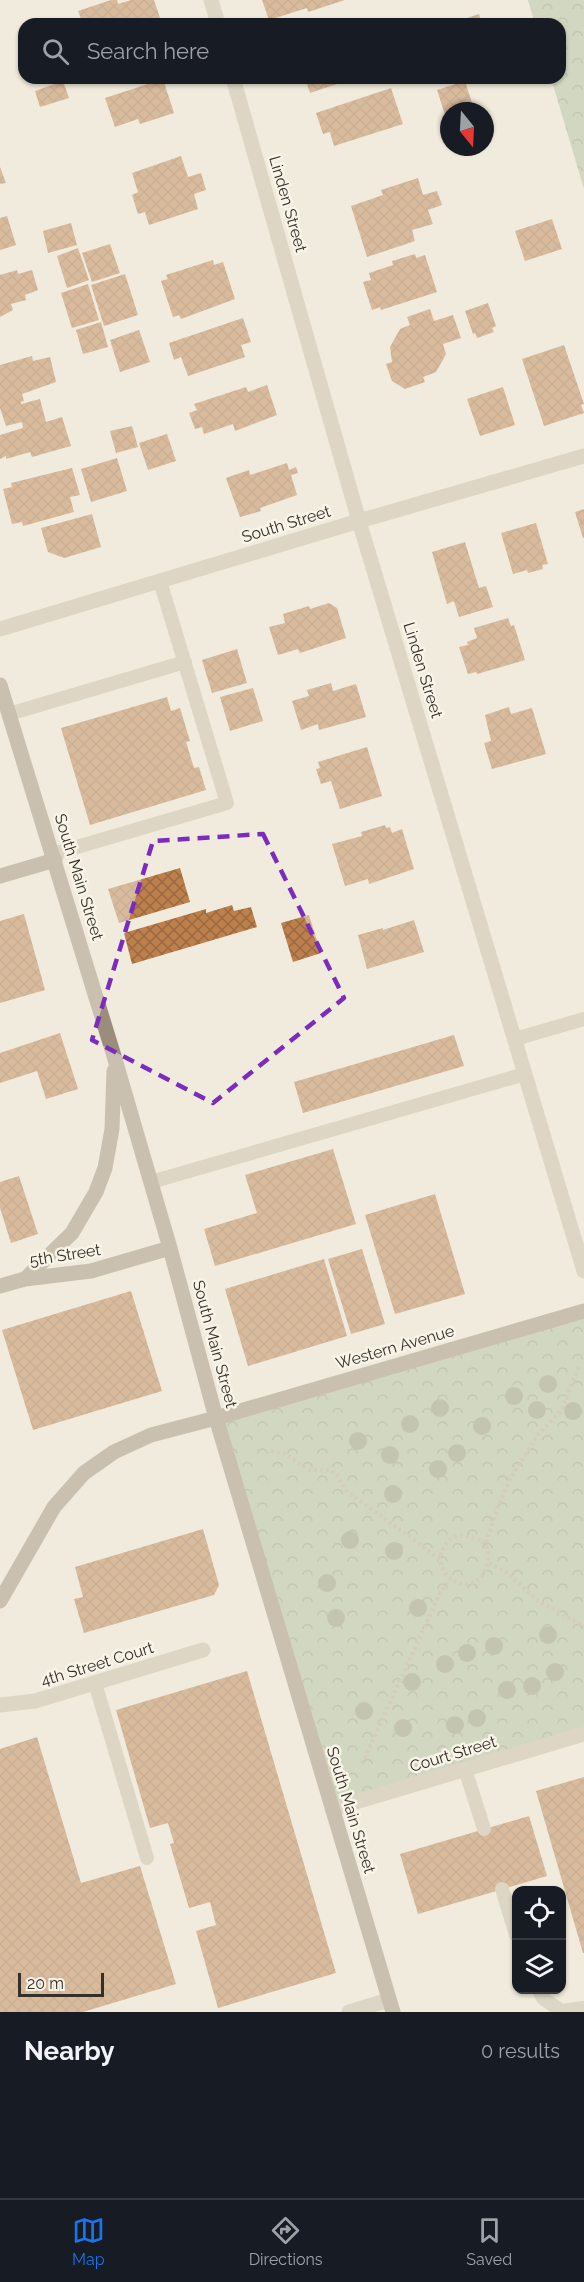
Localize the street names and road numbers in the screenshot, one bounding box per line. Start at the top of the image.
street label: Linden Street [265,154,311,255]
street label: South Street [239,501,333,547]
street label: Linden Street [399,620,447,721]
street label: South Main Street [51,811,107,943]
street label: 5th Street [28,1240,103,1270]
street label: South Main Street [189,1278,241,1411]
street label: Western Avenue [334,1321,456,1373]
street label: 4th Street Court [38,1638,156,1690]
street label: Court Street [407,1732,499,1776]
street label: South Main Street [323,1744,379,1876]

